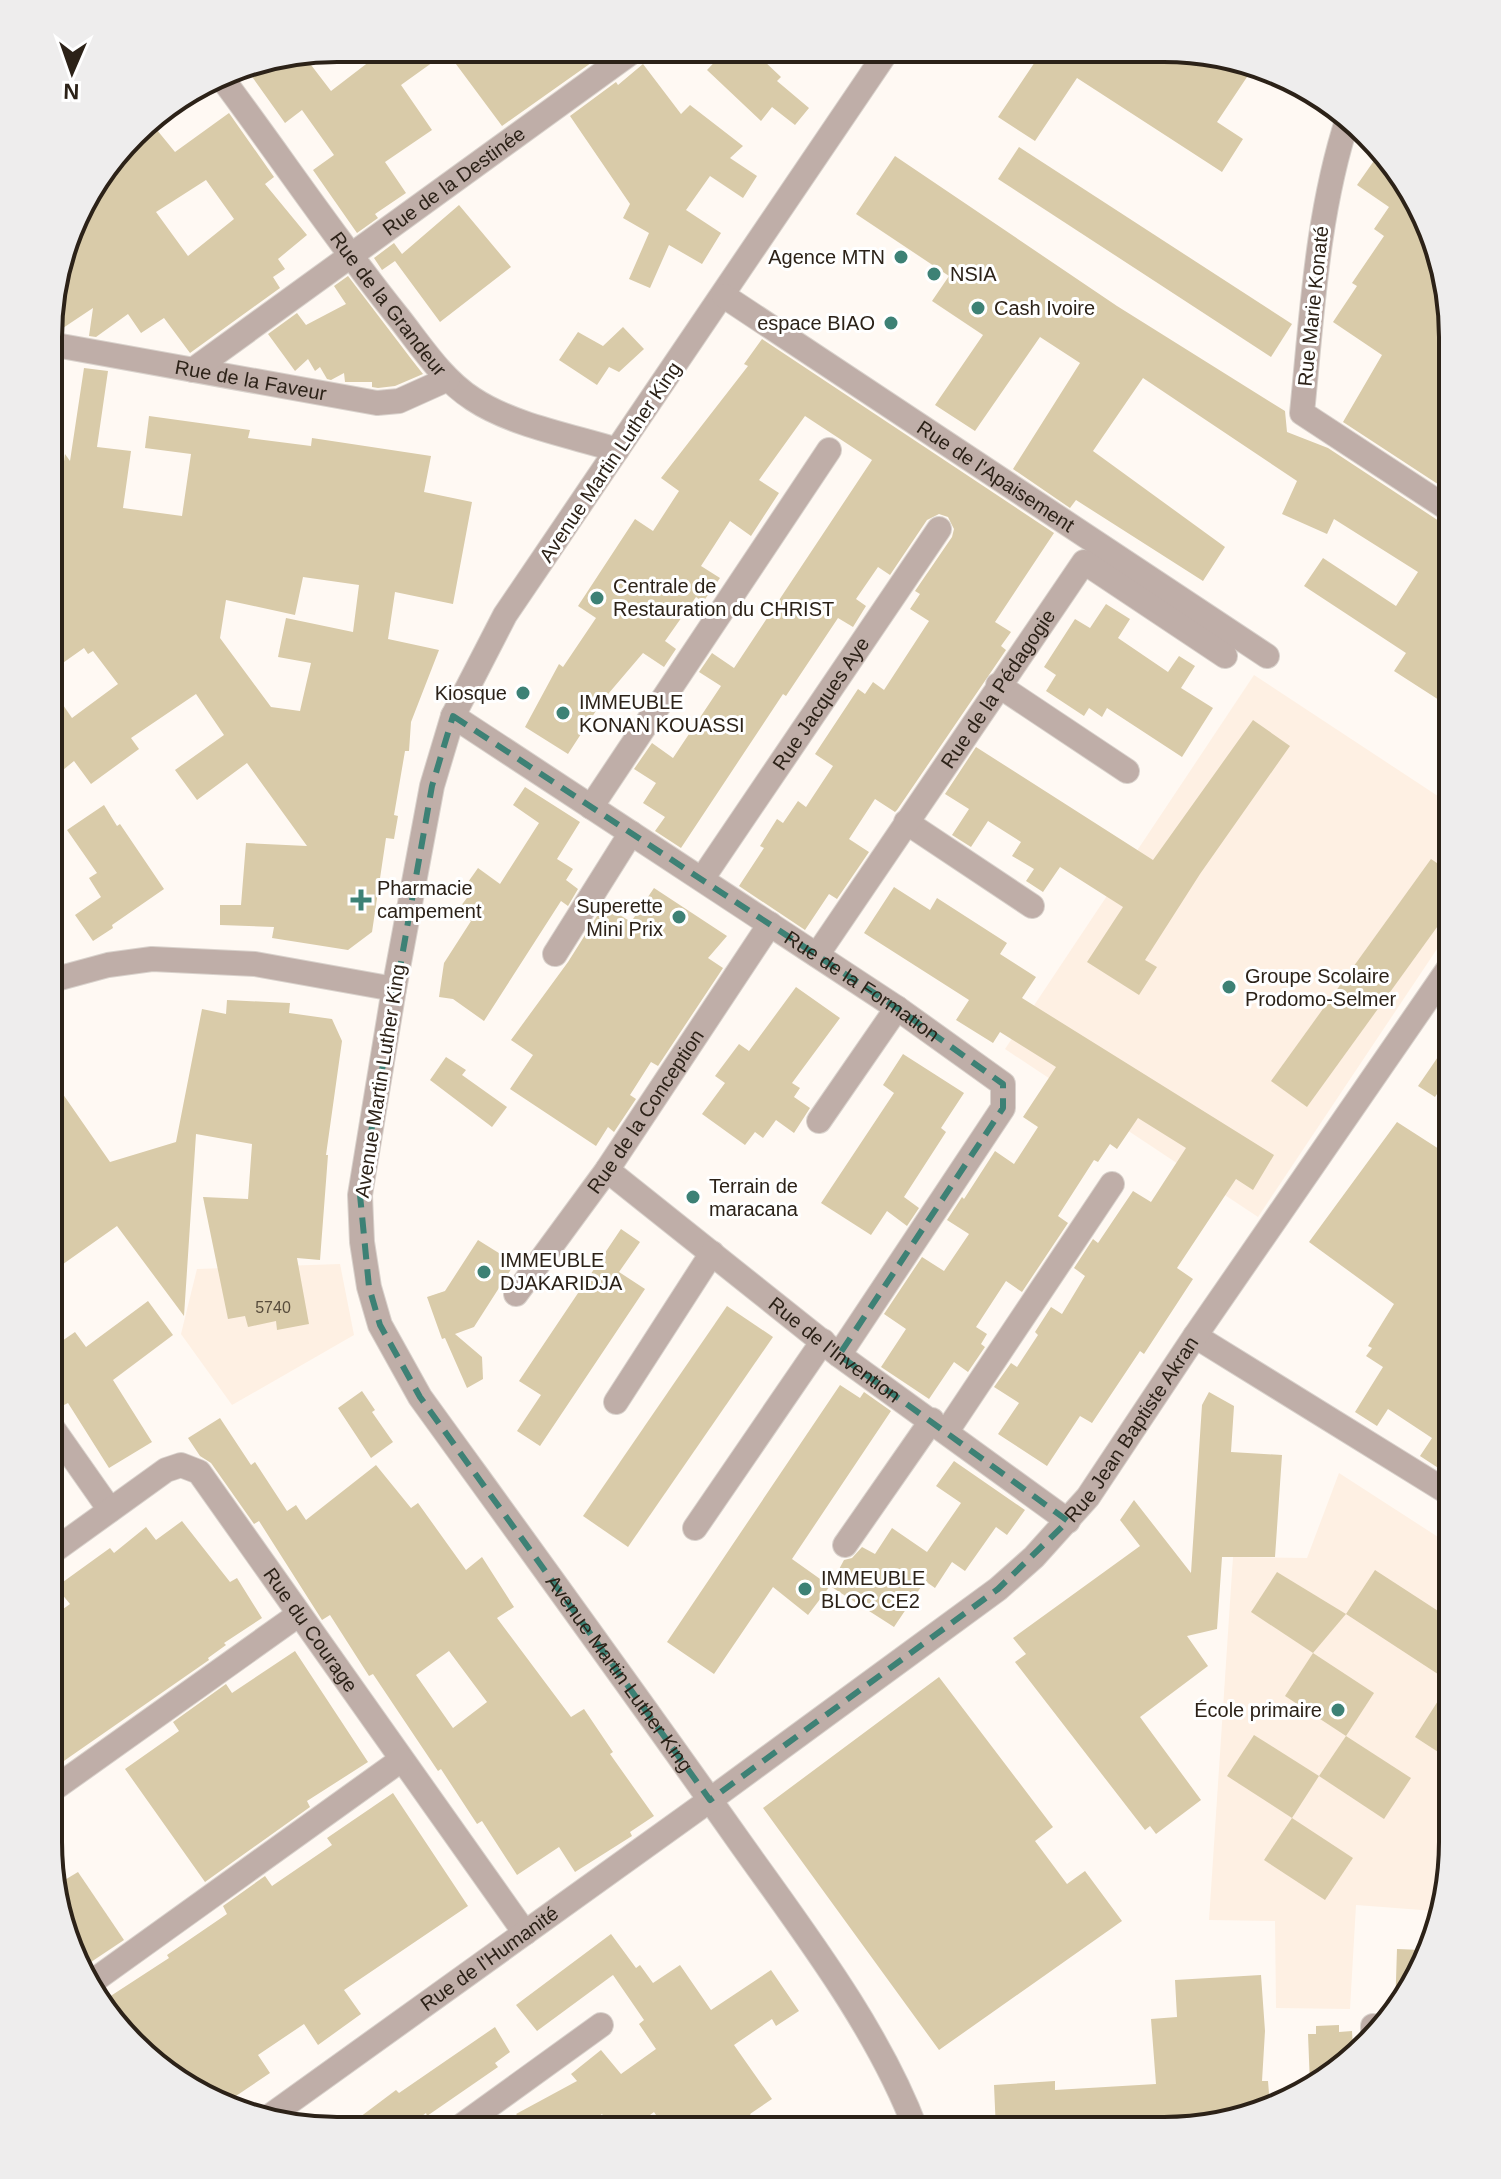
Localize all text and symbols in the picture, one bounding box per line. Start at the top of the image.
north arrow [32,32,112,112]
text: N [63,79,80,104]
street label: Rue de la Destinée [378,122,529,240]
street label: Rue Marie Konaté [1294,225,1332,387]
street label: Rue de la Grandeur [326,228,451,381]
place label: Agence MTN [768,246,885,268]
marker: Agence MTN [892,248,910,266]
place label: NSIA [950,263,997,285]
marker: NSIA [925,265,943,283]
place label: Cash Ivoire [994,297,1095,319]
marker: Cash Ivoire [969,299,987,317]
place label: espace BIAO [757,312,875,334]
marker: espace BIAO [882,314,900,332]
street label: Rue de la Faveur [173,356,329,405]
street label: Avenue Martin Luther King [535,358,685,566]
street label: Rue de l'Apaisement [913,416,1079,536]
place label: Centrale de Restauration du CHRIST [613,575,834,620]
marker: Centrale de Restauration du CHRIST [588,589,606,607]
street label: Rue de la Pédagogie [936,605,1060,772]
street label: Rue Jacques Aye [768,633,874,774]
place label: Kiosque [435,682,507,704]
marker: Kiosque [514,684,532,702]
place label: IMMEUBLE KONAN KOUASSI [579,691,745,736]
marker: IMMEUBLE KONAN KOUASSI [554,704,572,722]
place label: Pharmacie campement [377,877,482,922]
marker: Pharmacie campement [352,891,370,909]
place label: Superette Mini Prix [576,895,663,940]
marker: Superette Mini Prix [670,908,688,926]
street label: Rue de la Formation [781,926,943,1046]
street label: Avenue Martin Luther King [351,963,409,1199]
place label: Groupe Scolaire Prodomo-Selmer [1245,965,1397,1010]
marker: Groupe Scolaire Prodomo-Selmer [1220,978,1238,996]
street label: Rue de la Conception [583,1025,708,1197]
place label: Terrain de maracana [709,1175,799,1220]
marker: Terrain de maracana [684,1188,702,1206]
place label: IMMEUBLE DJAKARIDJA [500,1249,623,1294]
marker: IMMEUBLE DJAKARIDJA [475,1263,493,1281]
street label: Rue de l'Invention [765,1292,905,1407]
house number: 5740 [255,1299,291,1316]
street label: Rue Jean Baptiste Akran [1060,1332,1203,1526]
street label: Rue du Courage [259,1564,362,1696]
place label: IMMEUBLE BLOC CE2 [821,1567,925,1612]
street label: Avenue Martin Luther King [542,1571,697,1776]
marker: IMMEUBLE BLOC CE2 [796,1580,814,1598]
place label: École primaire [1194,1699,1322,1721]
marker: École primaire [1329,1701,1347,1719]
street label: Rue de l'Humanité [416,1902,562,2015]

